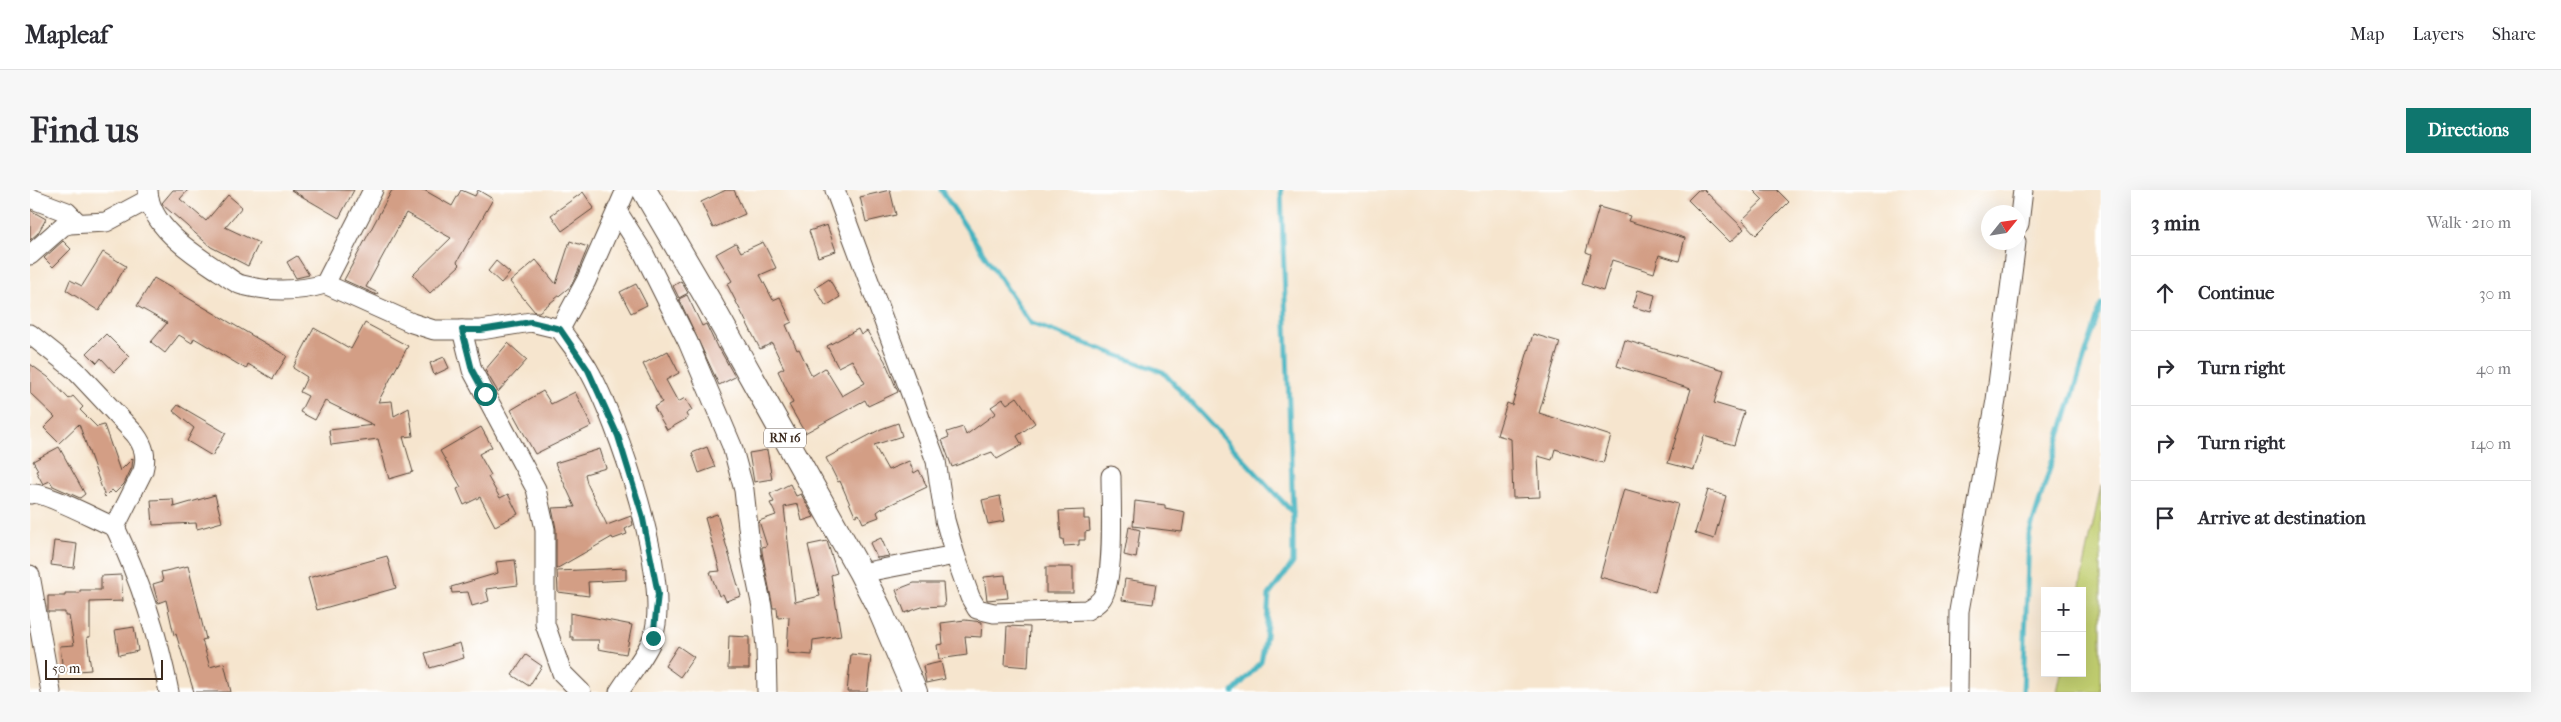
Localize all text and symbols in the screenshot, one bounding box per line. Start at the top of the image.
text: Mapleaf [25,21,108,49]
text: Map [2350,24,2384,45]
text: Layers [2412,24,2464,45]
text: Share [2492,24,2536,45]
button: Directions [2406,108,2531,153]
text: Find us [30,110,139,151]
north arrow [1981,205,2026,250]
text: 3 min [2151,211,2200,235]
text: Walk · 210 m [2427,213,2511,232]
icon: ahead [2151,279,2179,307]
text: Continue [2198,282,2274,304]
text: 30 m [2479,284,2511,303]
icon: right [2151,354,2179,382]
text: Turn right [2198,357,2285,379]
text: 40 m [2476,359,2511,378]
route start [474,383,497,406]
road number: RN 16 [764,428,806,448]
icon: right [2151,429,2179,457]
text: Turn right [2198,432,2285,454]
text: 140 m [2470,434,2511,453]
icon: arrive [2151,504,2179,532]
text: Arrive at destination [2198,507,2366,529]
map controls [2041,587,2086,677]
button: + [2041,587,2086,632]
route end [642,627,665,650]
button: − [2041,632,2086,677]
scale bar [45,657,162,680]
text: 50 m [52,660,80,677]

